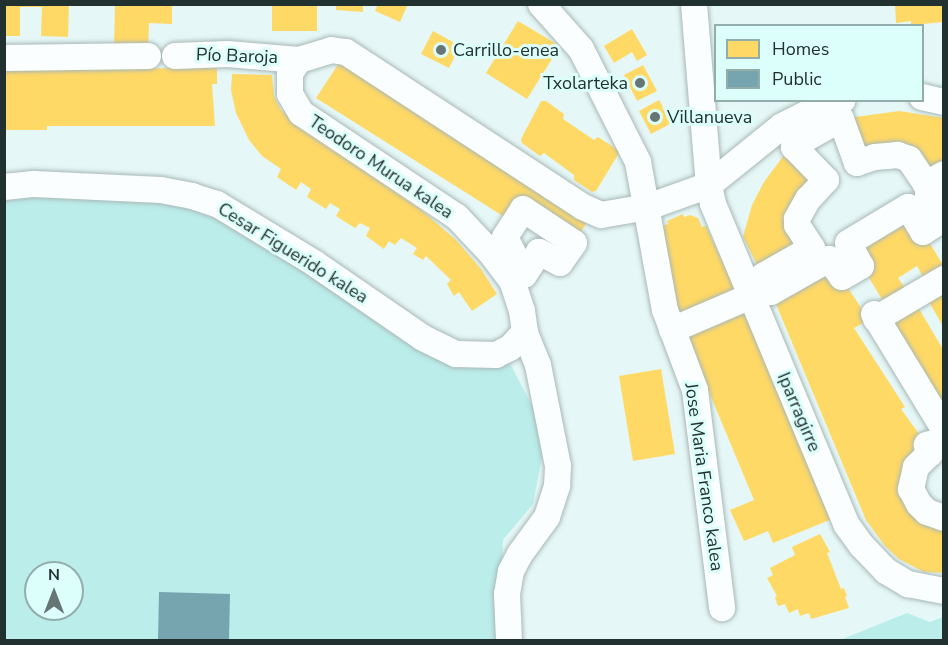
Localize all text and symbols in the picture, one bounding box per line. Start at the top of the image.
legend [714,24,924,102]
text: Homes [772,37,829,61]
place label: Carrillo-enea [453,39,559,61]
marker: Carrillo-enea [434,43,448,57]
street label: Pío Baroja [196,44,278,68]
text: Public [772,67,822,91]
place label: Txolarteka [543,72,628,94]
marker: Txolarteka [633,76,647,90]
place label: Villanueva [667,106,752,128]
marker: Villanueva [648,110,662,124]
street label: Teodoro Murua kalea [305,111,457,223]
street label: Cesar Figuerido kalea [214,198,372,308]
street label: Iparragirre [773,369,825,455]
street label: Jose Maria Franco kalea [680,382,728,572]
north arrow [24,561,84,621]
text: N [48,564,60,586]

